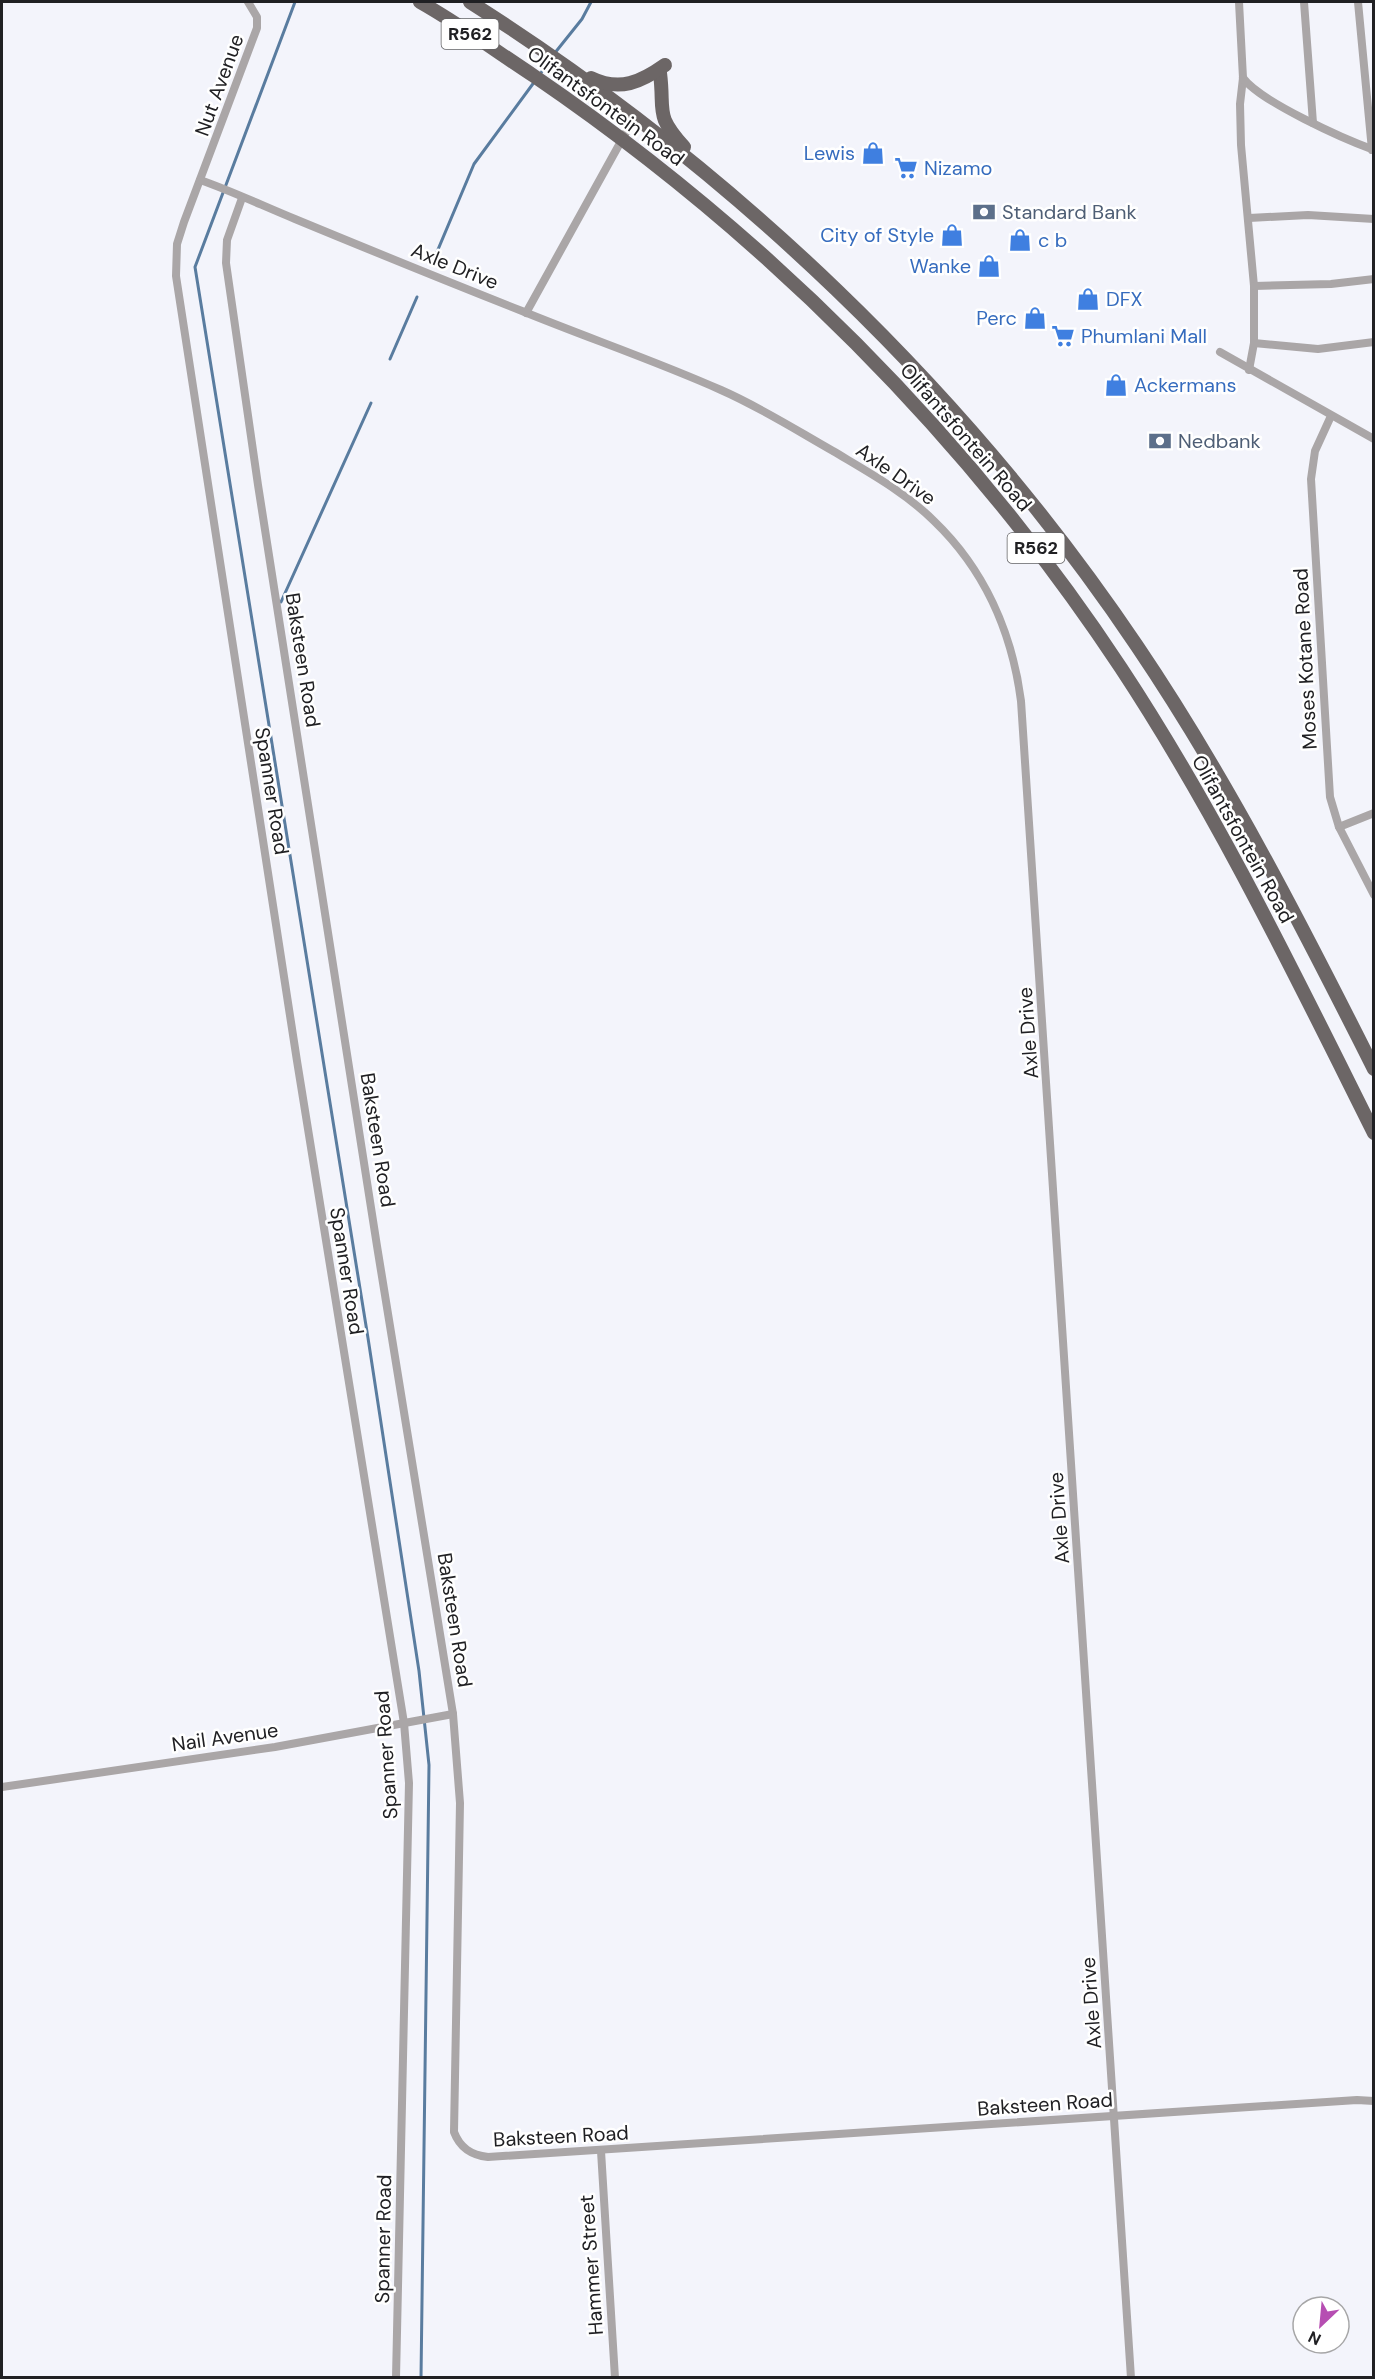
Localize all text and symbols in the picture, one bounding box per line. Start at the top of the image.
road number: R562 [442,19,498,49]
street label: Nut Avenue [189,31,249,139]
street label: Olifantsfontein Road [522,40,690,172]
place label: Lewis [804,140,855,166]
shop icon: Lewis [860,140,886,166]
supermarket icon: Nizamo [893,155,919,181]
place label: Nizamo [924,155,992,181]
bank icon: Standard Bank [971,199,997,225]
place label: Standard Bank [1002,199,1137,225]
place label: City of Style [820,222,934,248]
shop icon: City of Style [939,222,965,248]
shop icon: c b [1007,227,1033,253]
place label: c b [1038,227,1067,253]
street label: Axle Drive [408,237,502,295]
place label: Wanke [910,253,971,279]
shop icon: Wanke [976,253,1002,279]
shop icon: DFX [1075,286,1101,312]
place label: DFX [1106,286,1143,312]
place label: Perc [976,305,1017,331]
shop icon: Perc [1022,305,1048,331]
supermarket icon: Phumlani Mall [1050,323,1076,349]
place label: Phumlani Mall [1081,323,1207,349]
street label: Olifantsfontein Road [894,357,1038,517]
shop icon: Ackermans [1103,372,1129,398]
place label: Ackermans [1134,372,1237,398]
bank icon: Nedbank [1147,428,1173,454]
place label: Nedbank [1178,428,1261,454]
street label: Axle Drive [851,437,941,511]
road number: R562 [1008,533,1064,563]
street label: Moses Kotane Road [1287,568,1323,750]
street label: Baksteen Road [280,591,326,729]
street label: Spanner Road [249,725,295,857]
street label: Olifantsfontein Road [1186,750,1300,928]
street label: Axle Drive [1012,986,1044,1080]
street label: Baksteen Road [355,1071,401,1209]
street label: Spanner Road [324,1205,370,1337]
street label: Axle Drive [1043,1471,1075,1565]
street label: Baksteen Road [432,1551,478,1689]
street label: Spanner Road [369,1690,403,1820]
street label: Nail Avenue [170,1717,280,1757]
street label: Axle Drive [1075,1956,1107,2050]
street label: Baksteen Road [976,2086,1114,2122]
street label: Baksteen Road [493,2119,629,2153]
street label: Spanner Road [369,2174,397,2304]
street label: Hammer Street [573,2194,609,2336]
north arrow [1291,2295,1351,2355]
text: N [1305,2326,1324,2350]

